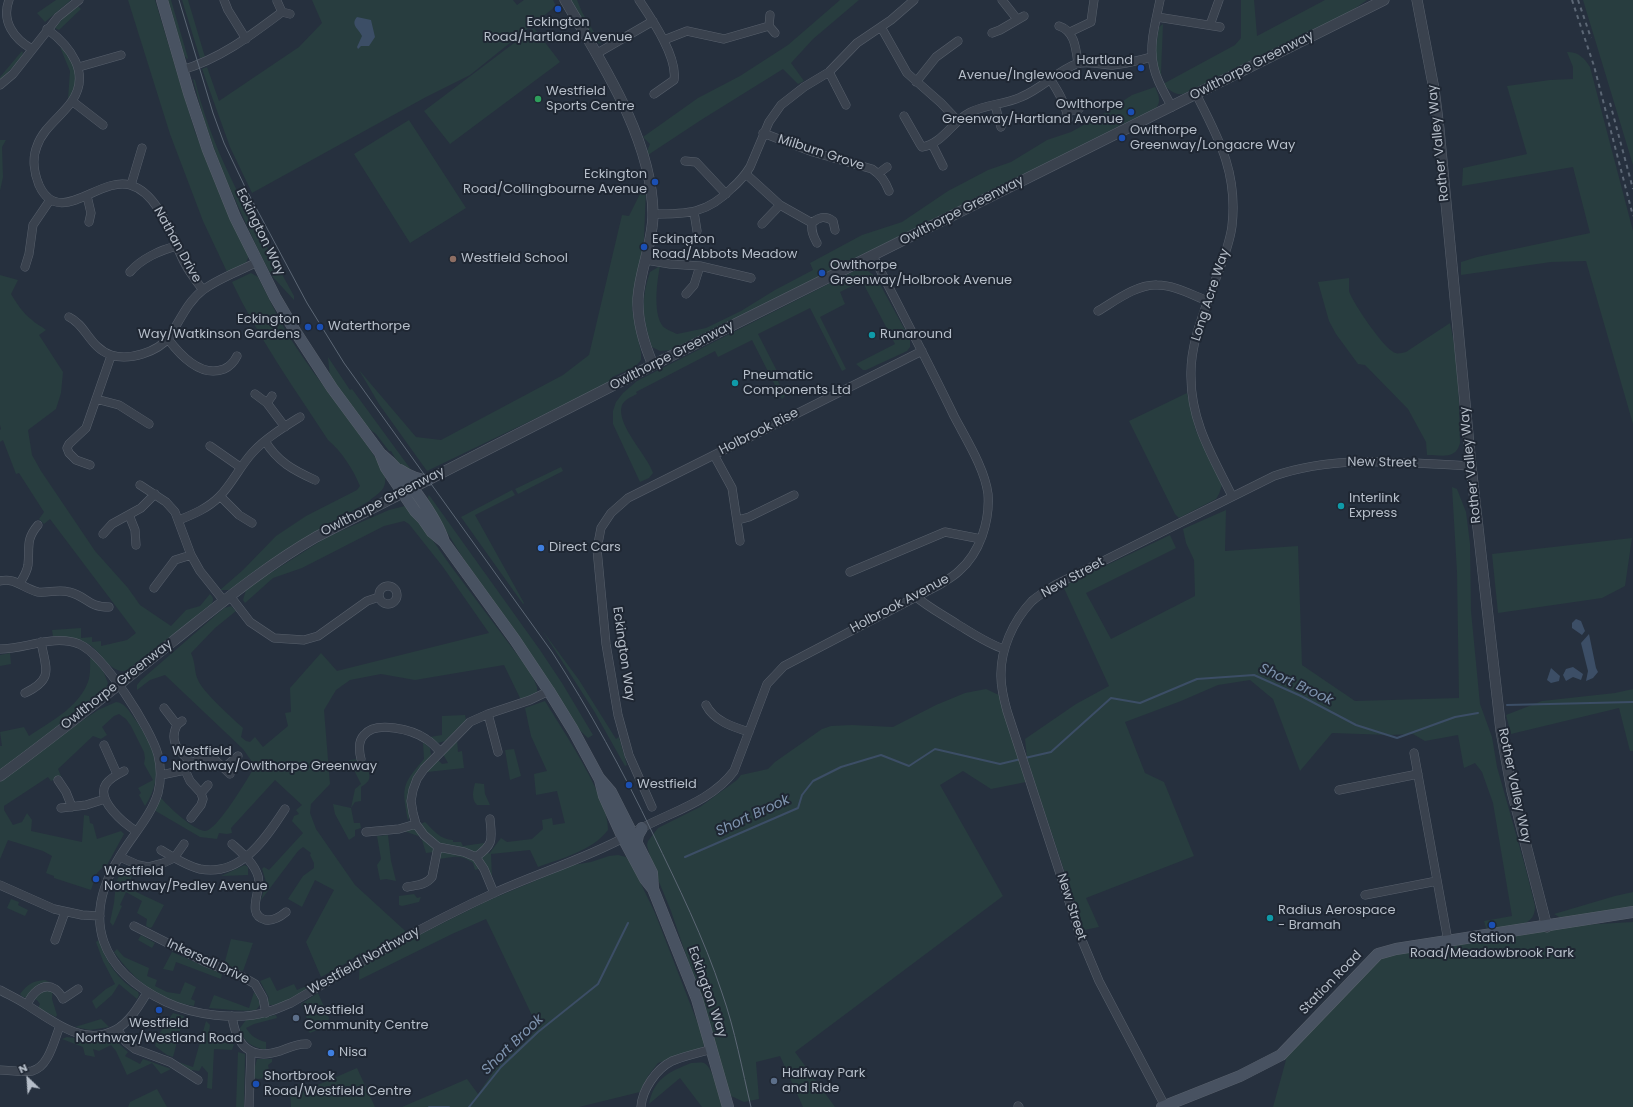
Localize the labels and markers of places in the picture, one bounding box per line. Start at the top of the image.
marker: Eckington Road/Hartland Avenue [553,4,563,14]
place label: Eckington Road/Hartland Avenue [484,15,632,46]
place label: Hartland Avenue/Inglewood Avenue [958,53,1133,84]
marker: Hartland Avenue/Inglewood Avenue [1136,63,1146,73]
place label: Westfield Sports Centre [546,84,635,115]
marker: Westfield Sports Centre [533,94,543,104]
place label: Owlthorpe Greenway/Hartland Avenue [942,97,1123,128]
marker: Owlthorpe Greenway/Hartland Avenue [1126,107,1136,117]
place label: Owlthorpe Greenway/Longacre Way [1130,123,1295,154]
marker: Owlthorpe Greenway/Longacre Way [1117,133,1127,143]
place label: Eckington Road/Collingbourne Avenue [463,167,647,198]
marker: Eckington Road/Collingbourne Avenue [650,177,660,187]
place label: Eckington Road/Abbots Meadow [652,232,797,263]
marker: Eckington Road/Abbots Meadow [639,242,649,252]
place label: Westfield School [461,251,568,267]
marker: Westfield School [448,254,458,264]
place label: Owlthorpe Greenway/Holbrook Avenue [830,258,1012,289]
marker: Owlthorpe Greenway/Holbrook Avenue [817,268,827,278]
place label: Eckington Way/Watkinson Gardens [138,312,300,343]
place label: Waterthorpe [328,319,410,335]
marker: Eckington Way/Watkinson Gardens [303,322,313,332]
marker: Waterthorpe [315,322,325,332]
place label: Runaround [880,327,952,343]
marker: Runaround [867,330,877,340]
place label: Pneumatic Components Ltd [743,368,851,399]
marker: Pneumatic Components Ltd [730,378,740,388]
place label: Interlink Express [1349,491,1400,522]
marker: Interlink Express [1336,501,1346,511]
place label: Direct Cars [549,540,621,556]
marker: Direct Cars [536,543,546,553]
place label: Westfield Northway/Owlthorpe Greenway [172,744,377,775]
marker: Westfield Northway/Owlthorpe Greenway [159,754,169,764]
place label: Westfield [637,777,697,793]
marker: Westfield [624,780,634,790]
place label: Westfield Northway/Pedley Avenue [104,864,268,895]
marker: Westfield Northway/Pedley Avenue [91,874,101,884]
place label: Radius Aerospace - Bramah [1278,903,1396,934]
marker: Radius Aerospace - Bramah [1265,913,1275,923]
marker: Station Road/Meadowbrook Park [1487,920,1497,930]
place label: Station Road/Meadowbrook Park [1410,931,1574,962]
place label: Westfield Community Centre [304,1003,429,1034]
marker: Westfield Northway/Westland Road [154,1005,164,1015]
marker: Westfield Community Centre [291,1013,301,1023]
place label: Westfield Northway/Westland Road [76,1016,242,1047]
place label: Nisa [339,1045,367,1061]
marker: Nisa [326,1048,336,1058]
place label: Halfway Park and Ride [782,1066,865,1097]
place label: Shortbrook Road/Westfield Centre [264,1069,411,1100]
marker: Halfway Park and Ride [769,1076,779,1086]
marker: Shortbrook Road/Westfield Centre [251,1079,261,1089]

